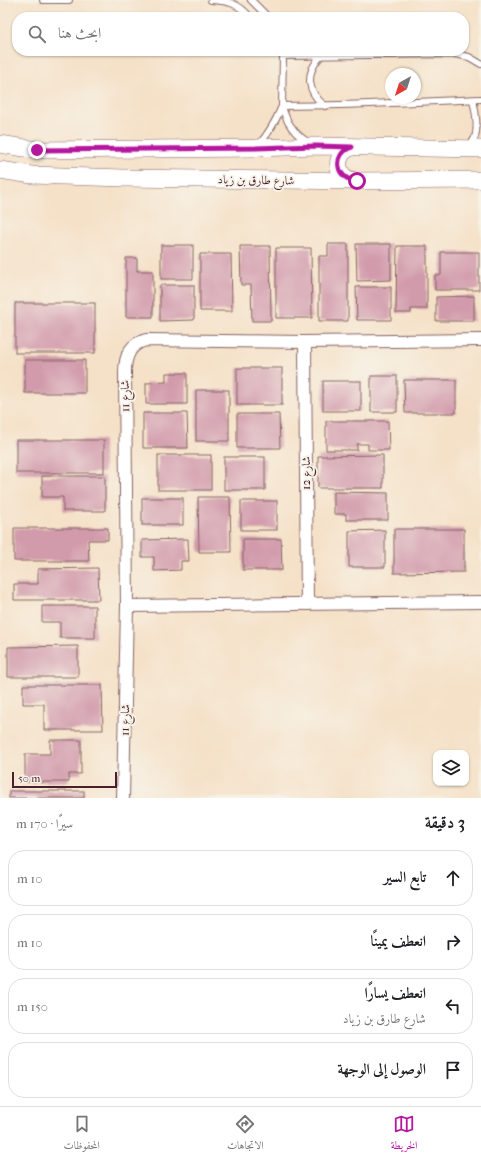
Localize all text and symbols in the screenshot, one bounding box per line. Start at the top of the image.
search box [12,12,469,56]
icon: search [26,23,48,45]
text: ابحث هنا [58,24,101,42]
north arrow [385,68,421,104]
route end [28,141,46,159]
street label: شارع طارق بن زياد [217,172,295,192]
route start [348,172,366,190]
street label: شارع 11 [118,380,136,412]
street label: شارع 12 [299,456,317,490]
street label: شارع 11 [118,704,136,736]
map controls [433,750,469,786]
button: layers [433,750,469,786]
scale bar [12,770,117,789]
text: 50 m [18,772,40,785]
text: 3 دقيقة [425,812,465,832]
text: سيرًا · 170 m [16,816,73,831]
icon: ahead [442,867,464,889]
text: تابع السير [384,868,426,886]
text: 10 m [17,871,42,886]
icon: right [442,931,464,953]
text: انعطف يمينًا [371,932,426,950]
text: 10 m [17,935,42,950]
text: انعطف يسارًا [365,984,426,1002]
icon: left [442,995,464,1017]
text: 150 m [17,999,48,1014]
text: شارع طارق بن زياد [343,1011,426,1026]
icon: arrive [442,1059,464,1081]
text: الوصول إلى الوجهة [337,1060,426,1078]
tab: المحفوظات [64,1113,100,1156]
tab: الاتجاهات [227,1113,264,1156]
tab: الخريطة [391,1113,417,1156]

